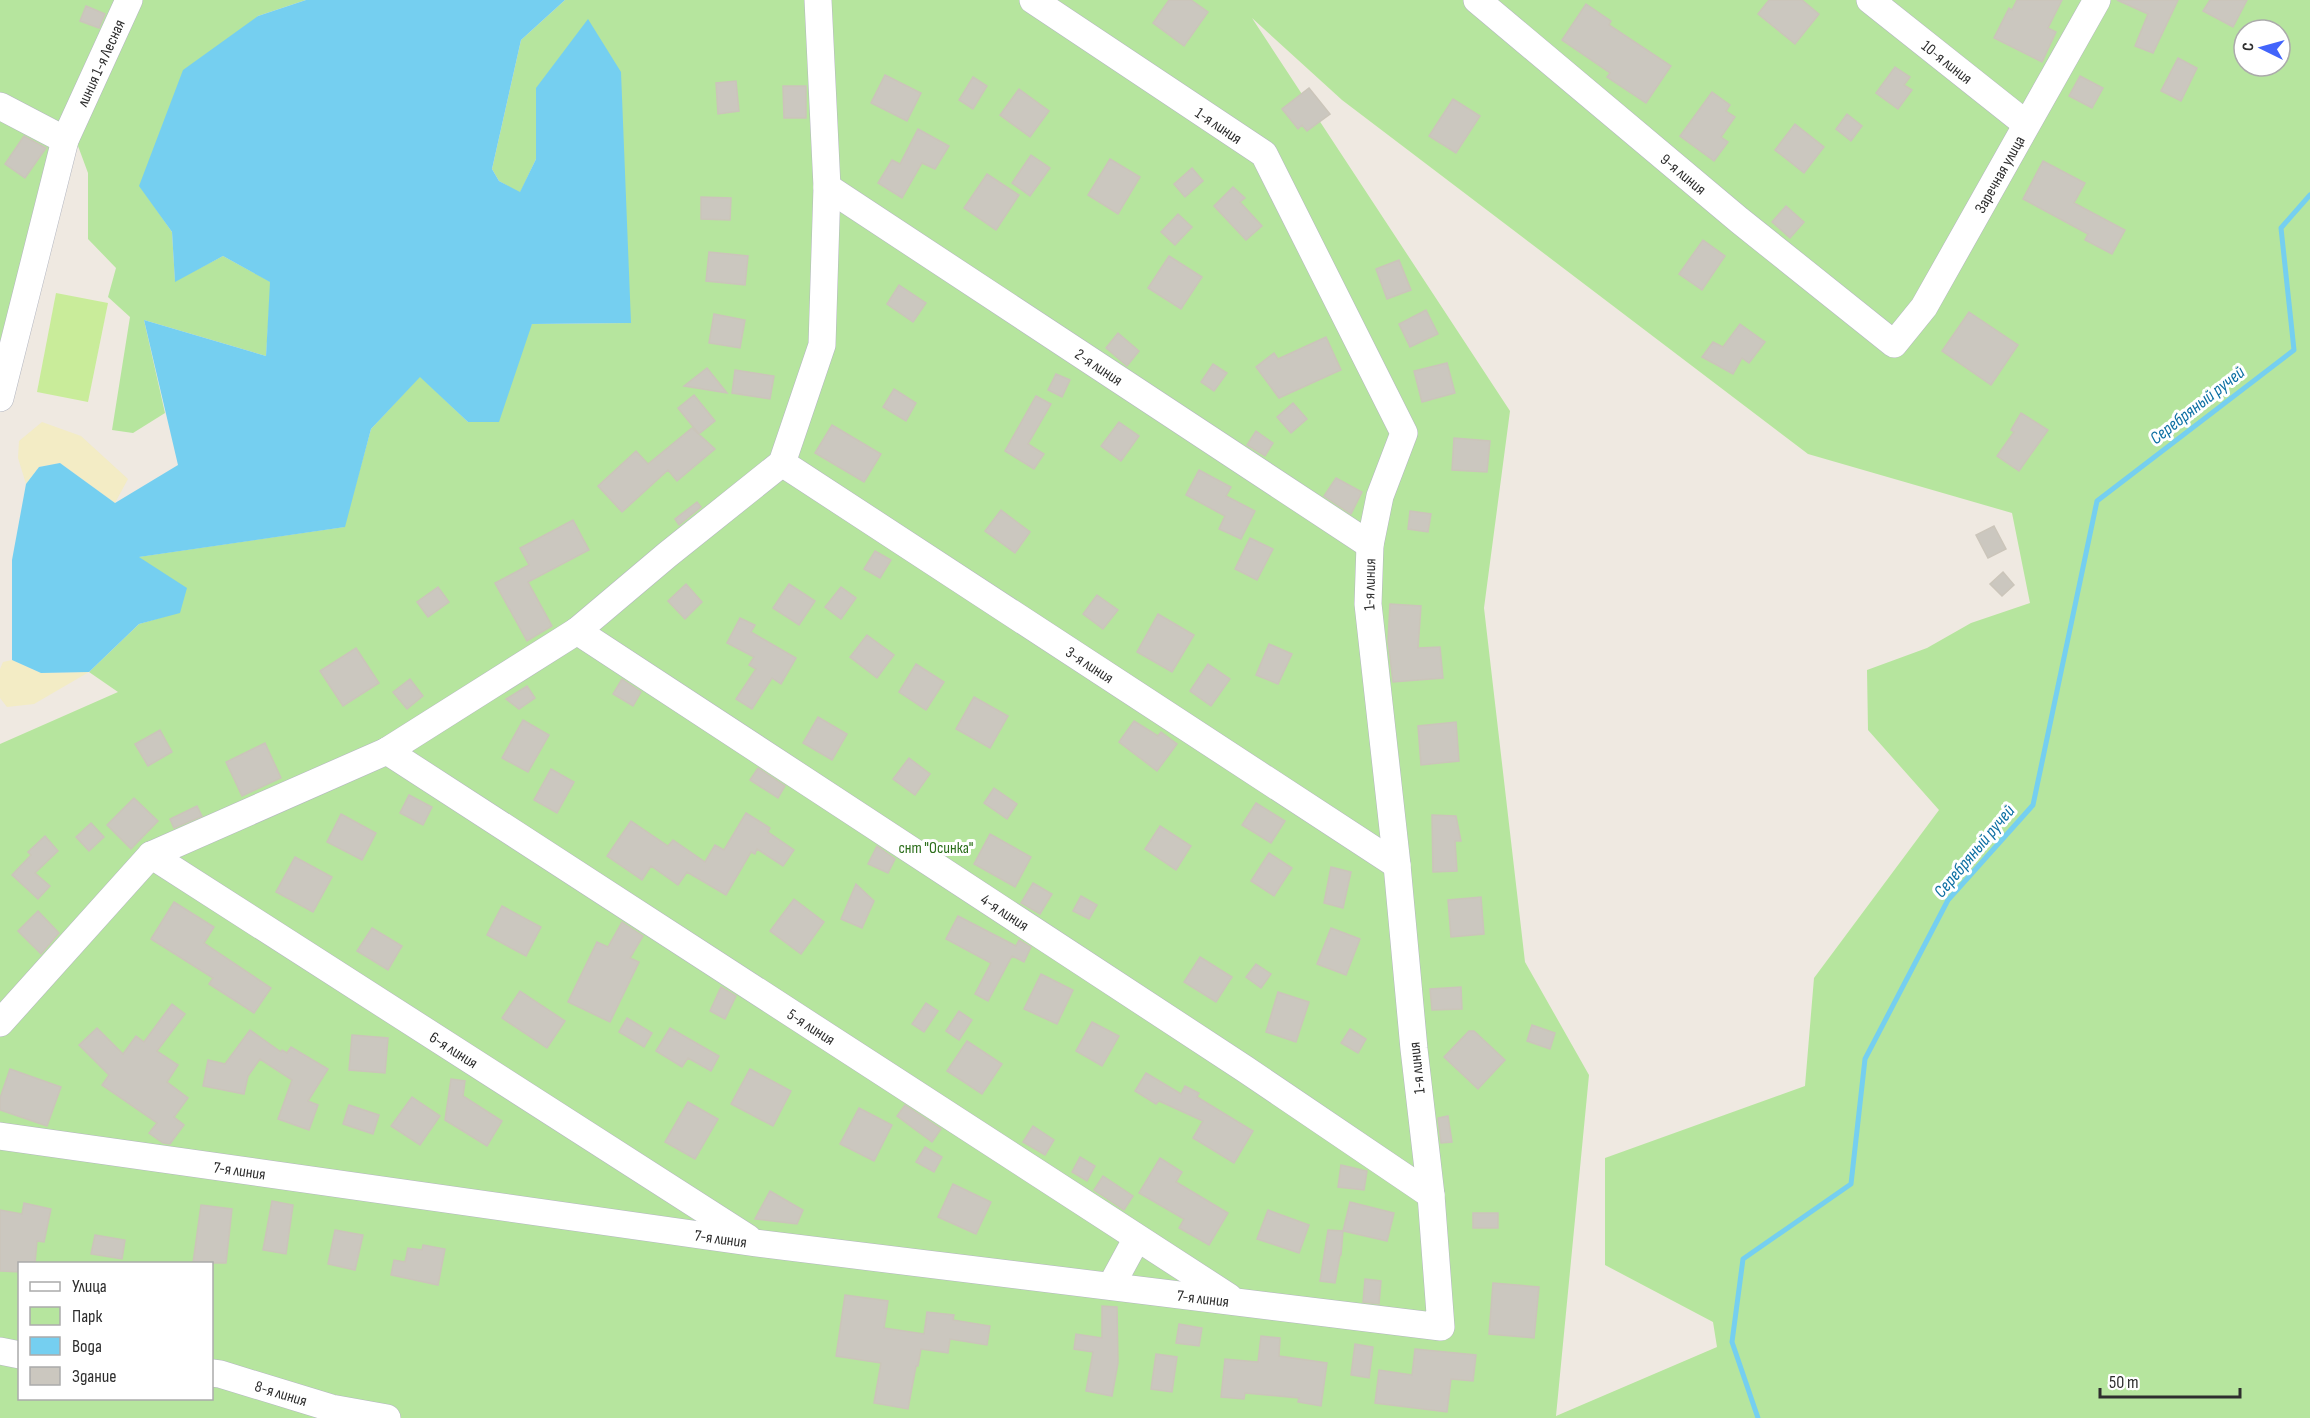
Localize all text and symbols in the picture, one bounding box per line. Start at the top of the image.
street label: линия 1-я Лесная [74,17,130,110]
north arrow [2232,18,2292,78]
street label: 10-я линия [1917,37,1976,89]
text: С [2239,42,2258,52]
street label: 1-я линия [1191,104,1245,149]
street label: Заречная улица [1971,133,2030,217]
street label: 9-я линия [1656,150,1709,199]
street label: 2-я линия [1071,345,1126,390]
water label: Серебряный ручей [2146,362,2249,449]
street label: 1-я линия [1360,558,1381,611]
street label: 3-я линия [1062,643,1117,688]
water label: Серебряный ручей [1930,800,2020,902]
park label: снт "Осинка" [899,839,973,858]
street label: 4-я линия [977,890,1032,936]
street label: 5-я линия [783,1005,838,1050]
street label: 6-я линия [425,1028,481,1073]
street label: 1-я линия [1405,1041,1430,1095]
street label: 7-я линия [212,1158,267,1184]
street label: 7-я линия [693,1226,748,1253]
legend [18,1262,213,1400]
text: Улица [72,1276,107,1297]
street label: 7-я линия [1176,1287,1230,1312]
text: Парк [72,1306,103,1327]
text: Вода [72,1336,102,1357]
scale bar [2100,1361,2240,1399]
text: Здание [72,1366,117,1387]
text: 50 m [2109,1372,2139,1393]
street label: 8-я линия [252,1377,309,1411]

